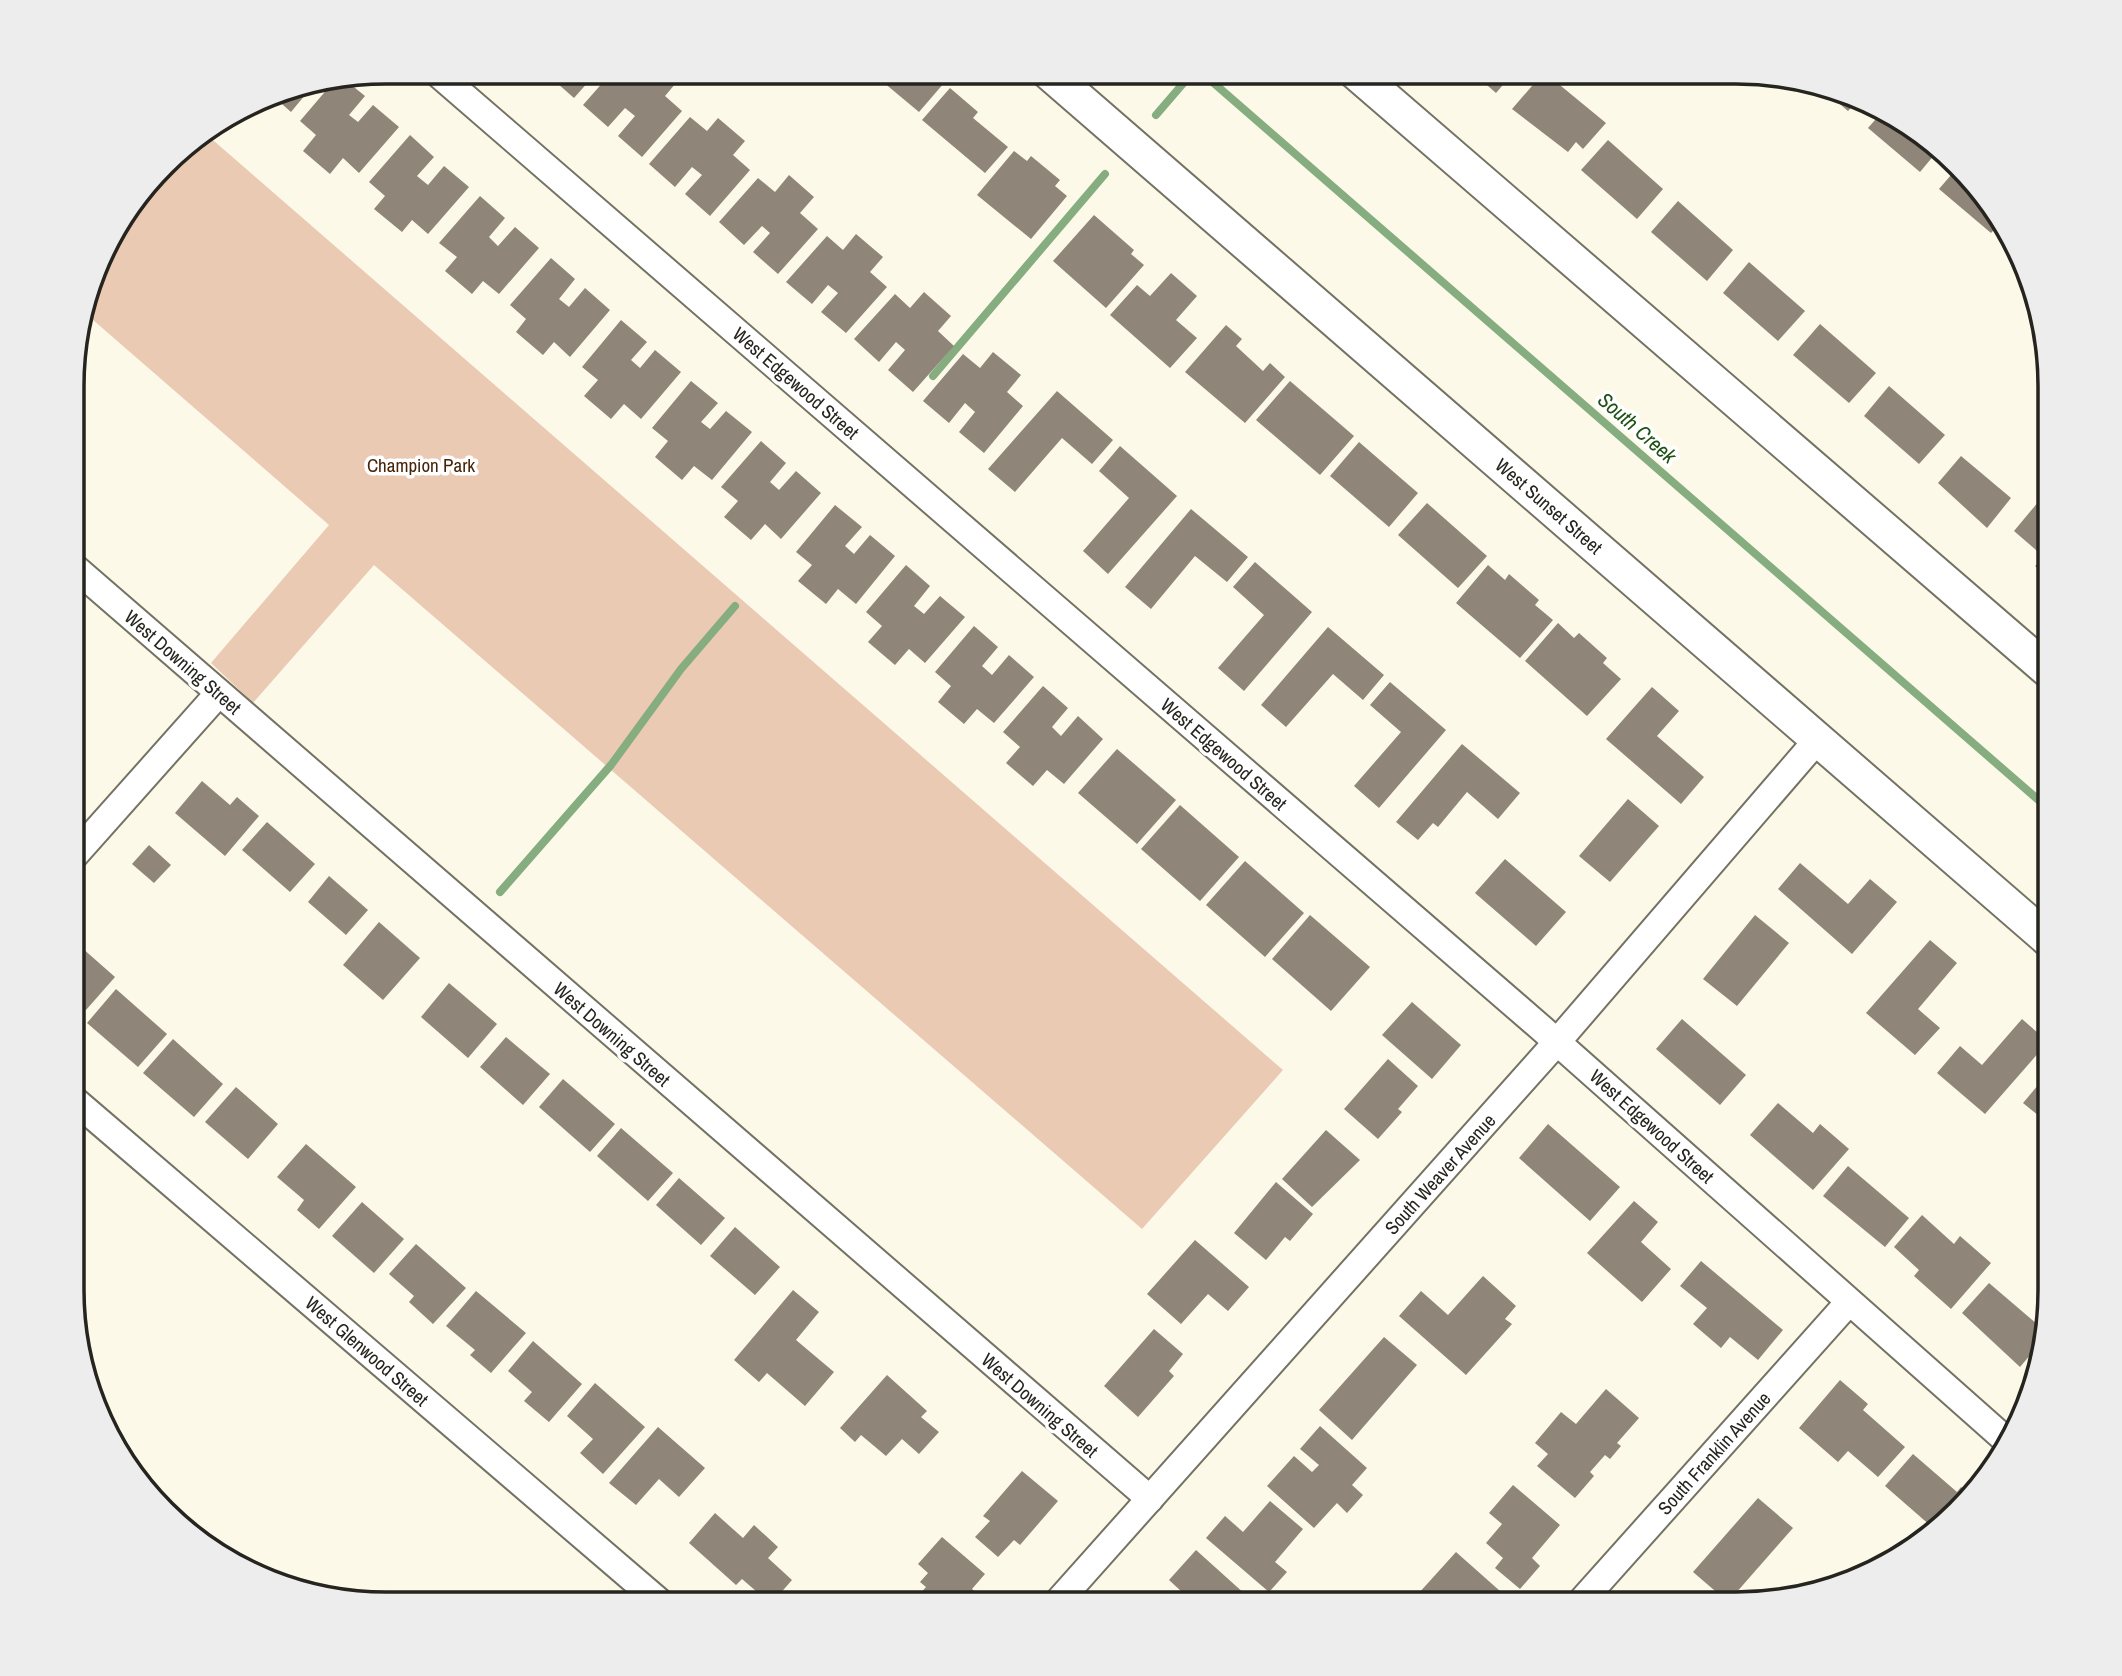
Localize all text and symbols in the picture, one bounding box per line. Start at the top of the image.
street label: West Edgewood Street [727,321,865,445]
water label: South Creek [1592,385,1684,471]
park label: Champion Park [367,452,475,478]
street label: West Sunset Street [1490,452,1609,560]
street label: West Downing Street [119,604,247,720]
street label: West Edgewood Street [1155,692,1293,816]
street label: West Downing Street [548,976,676,1092]
street label: West Edgewood Street [1584,1063,1720,1189]
street label: South Weaver Avenue [1379,1108,1501,1240]
street label: West Glenwood Street [300,1290,435,1412]
street label: West Downing Street [976,1347,1104,1463]
street label: South Franklin Avenue [1652,1386,1776,1520]

